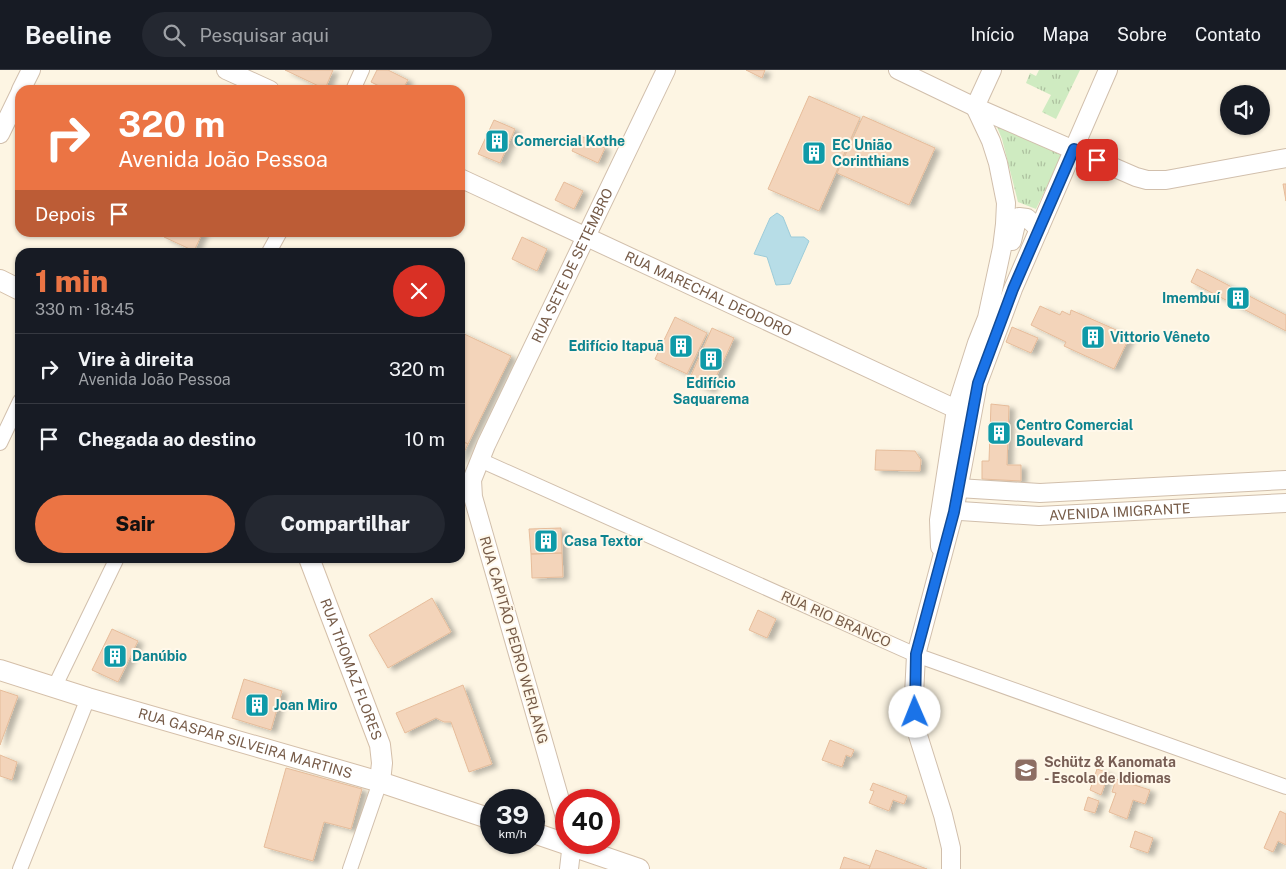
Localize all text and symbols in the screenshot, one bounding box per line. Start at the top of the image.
search box [142,12,492,57]
text: Beeline [25,21,112,49]
icon: search [160,21,188,49]
text: Pesquisar aqui [200,24,329,46]
text: Início [970,24,1015,45]
text: Mapa [1043,24,1089,45]
text: Sobre [1117,24,1167,45]
text: Contato [1195,24,1261,45]
map controls [1220,85,1270,135]
button: sound [1220,85,1270,135]
text: 320 m [118,104,225,145]
icon: right [35,105,100,170]
building icon: Comercial Kothe [484,128,510,154]
place label: Comercial Kothe [514,133,625,149]
place label: EC União Corinthians [832,137,909,169]
pin [1076,139,1118,181]
building icon: EC União Corinthians [801,140,827,166]
text: Avenida João Pessoa [118,146,328,172]
icon: arrive [1083,146,1111,174]
street label: RUA SETE DE SETEMBRO [528,186,616,345]
icon: arrive [105,200,133,228]
text: Depois [35,203,95,225]
street label: RUA MARECHAL DEODORO [622,248,795,339]
text: 1 min [35,263,108,299]
button: close [393,265,445,317]
building icon: Imembuí [1225,285,1251,311]
place label: Imembuí [1162,290,1221,306]
text: 330 m · 18:45 [35,300,134,319]
building icon: Vittorio Vêneto [1080,324,1106,350]
place label: Vittorio Vêneto [1110,329,1210,345]
building icon: Edifício Itapuã [668,333,694,359]
place label: Edifício Itapuã [568,338,664,354]
building icon: Edifício Saquarema [698,346,724,372]
text: Vire à direita [78,348,194,370]
icon: right [35,355,63,383]
text: 320 m [389,358,445,380]
text: Avenida João Pessoa [78,370,231,389]
place label: Edifício Saquarema [673,375,749,407]
place label: Centro Comercial Boulevard [1016,417,1134,449]
building icon: Centro Comercial Boulevard [986,420,1012,446]
icon: arrive [35,425,63,453]
text: Chegada ao destino [78,428,256,450]
text: 10 m [405,428,445,450]
button: Sair [35,495,235,553]
button: Compartilhar [245,495,445,553]
street label: AVENIDA IMIGRANTE [1049,500,1191,523]
building icon: Casa Textor [533,528,559,554]
place label: Casa Textor [564,533,643,549]
street label: RUA CAPITÃO PEDRO WERLANG [477,534,552,746]
street label: RUA RIO BRANCO [779,588,893,650]
street label: RUA THOMAZ FLORES [317,596,385,742]
building icon: Danúbio [102,643,128,669]
place label: Danúbio [132,648,187,664]
position arrow [888,685,940,737]
building icon: Joan Miro [244,692,270,718]
place label: Joan Miro [274,697,337,713]
street label: RUA GASPAR SILVEIRA MARTINS [137,705,354,782]
place label: Schütz & Kanomata - Escola de Idiomas [1044,754,1176,786]
school or university icon: Schütz & Kanomata - Escola de Idiomas [1013,757,1039,783]
speed limit sign: 40 [555,789,620,854]
text: 39 [496,800,529,830]
text: km/h [498,827,527,841]

